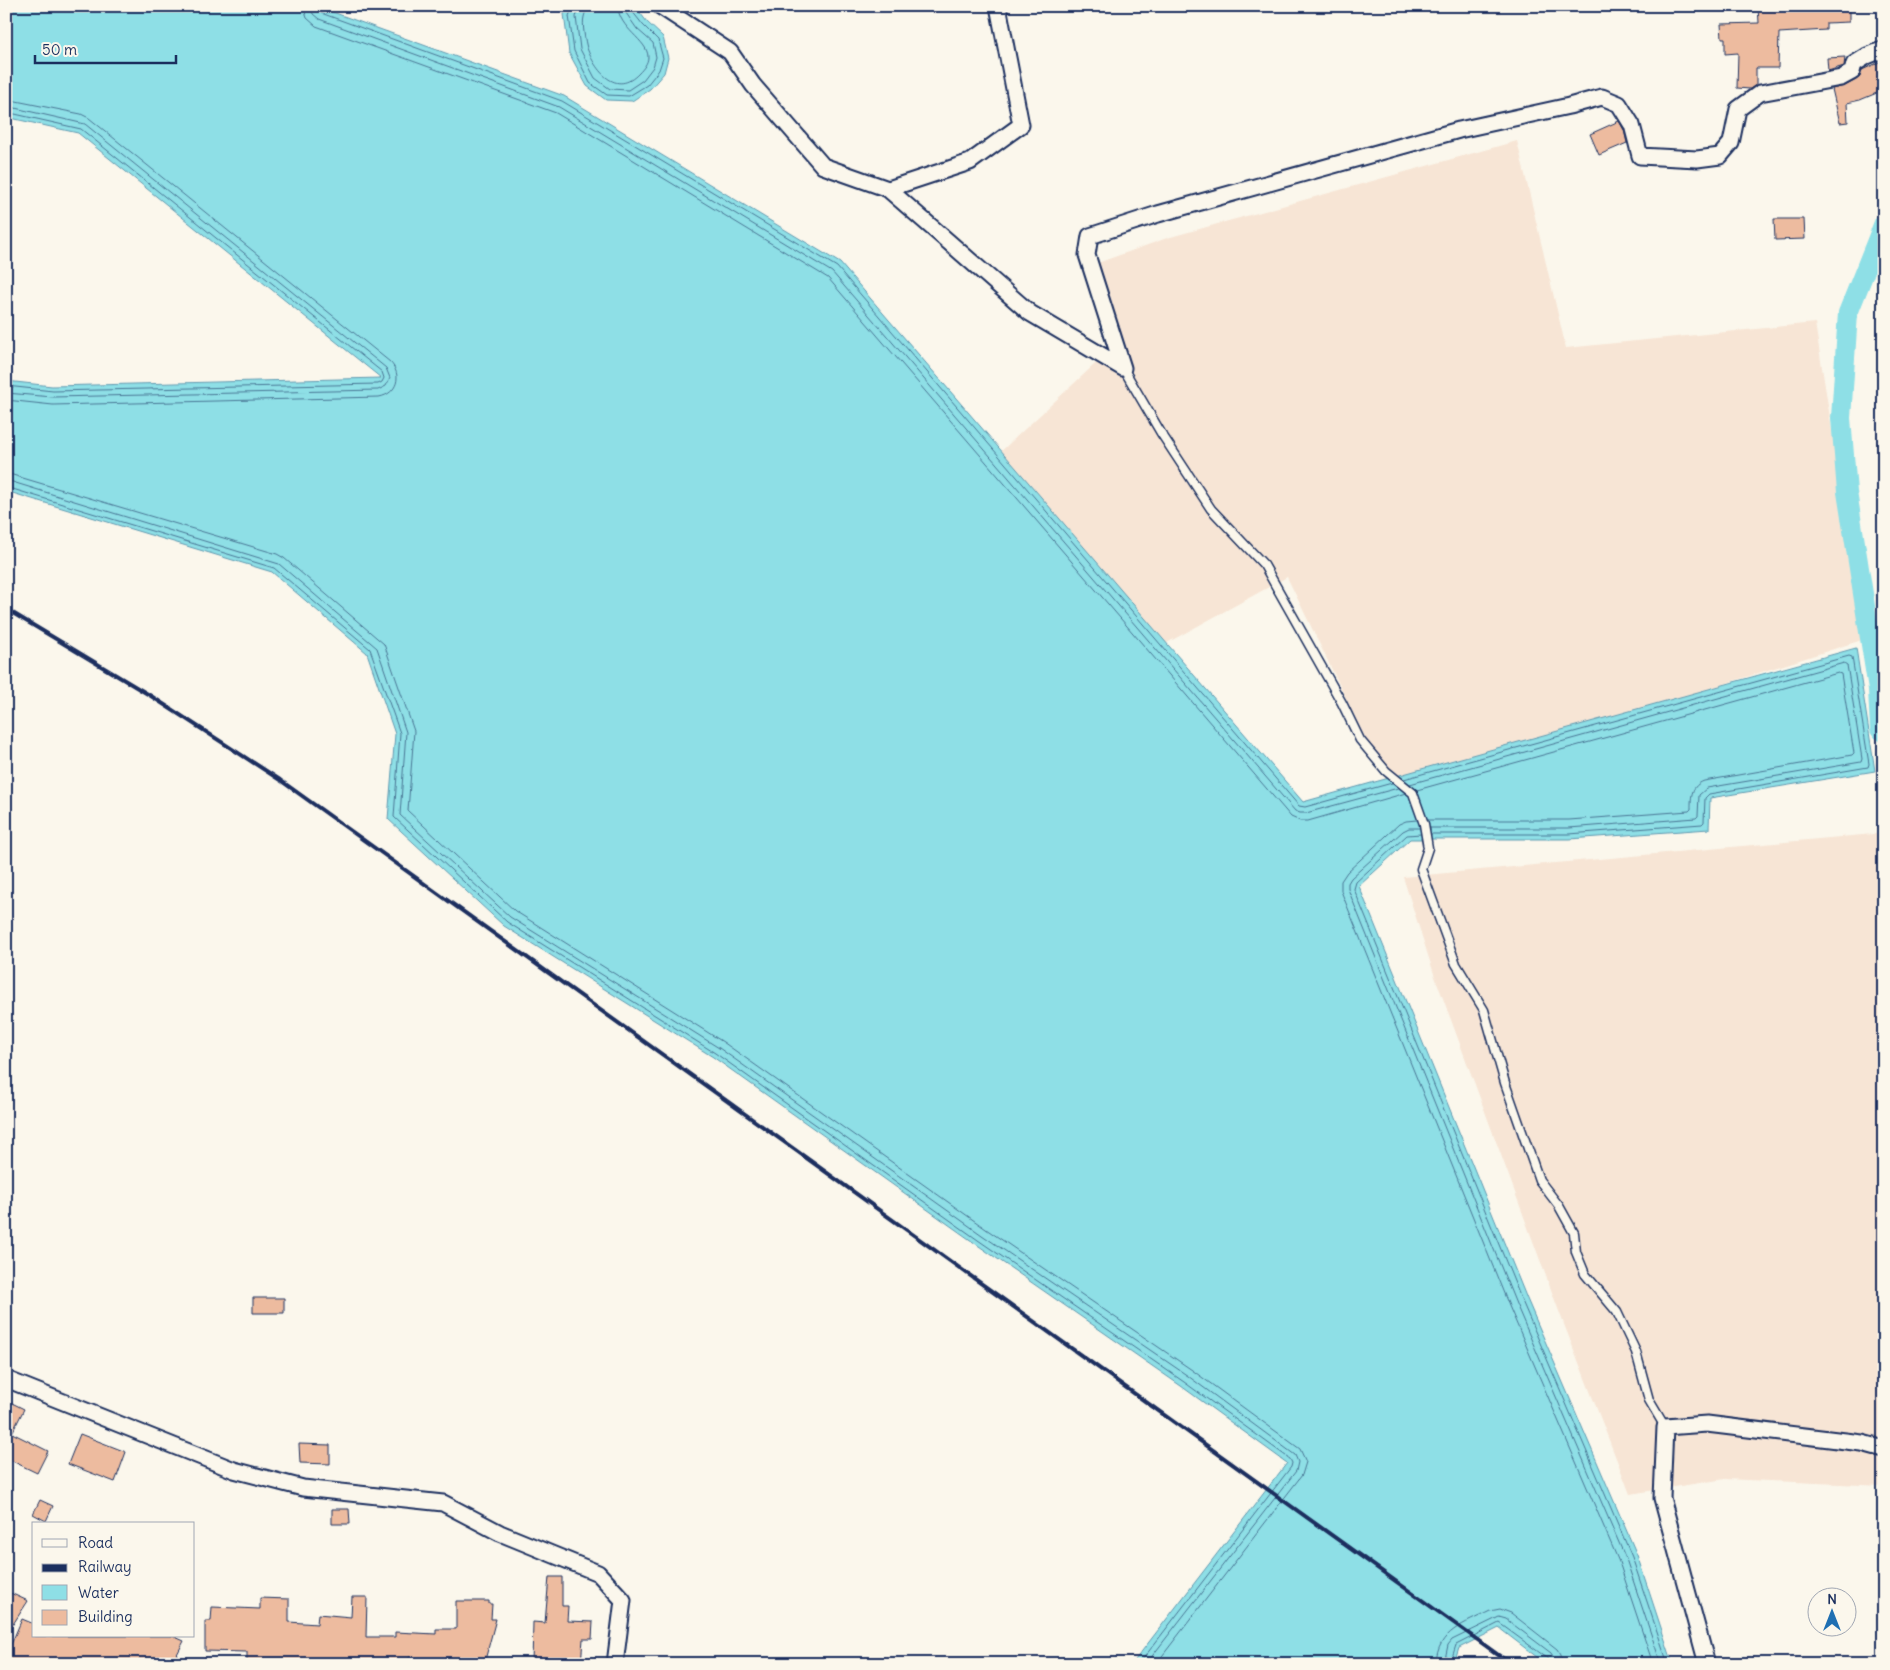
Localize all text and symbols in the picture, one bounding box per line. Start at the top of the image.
scale bar [35,32,176,64]
text: 50 m [42,40,77,59]
legend [32,1522,195,1638]
text: Road [78,1533,113,1552]
text: Railway [78,1557,132,1576]
text: Water [78,1583,119,1602]
north arrow [1808,1588,1858,1638]
text: N [1827,1590,1837,1608]
text: Building [78,1607,133,1626]

